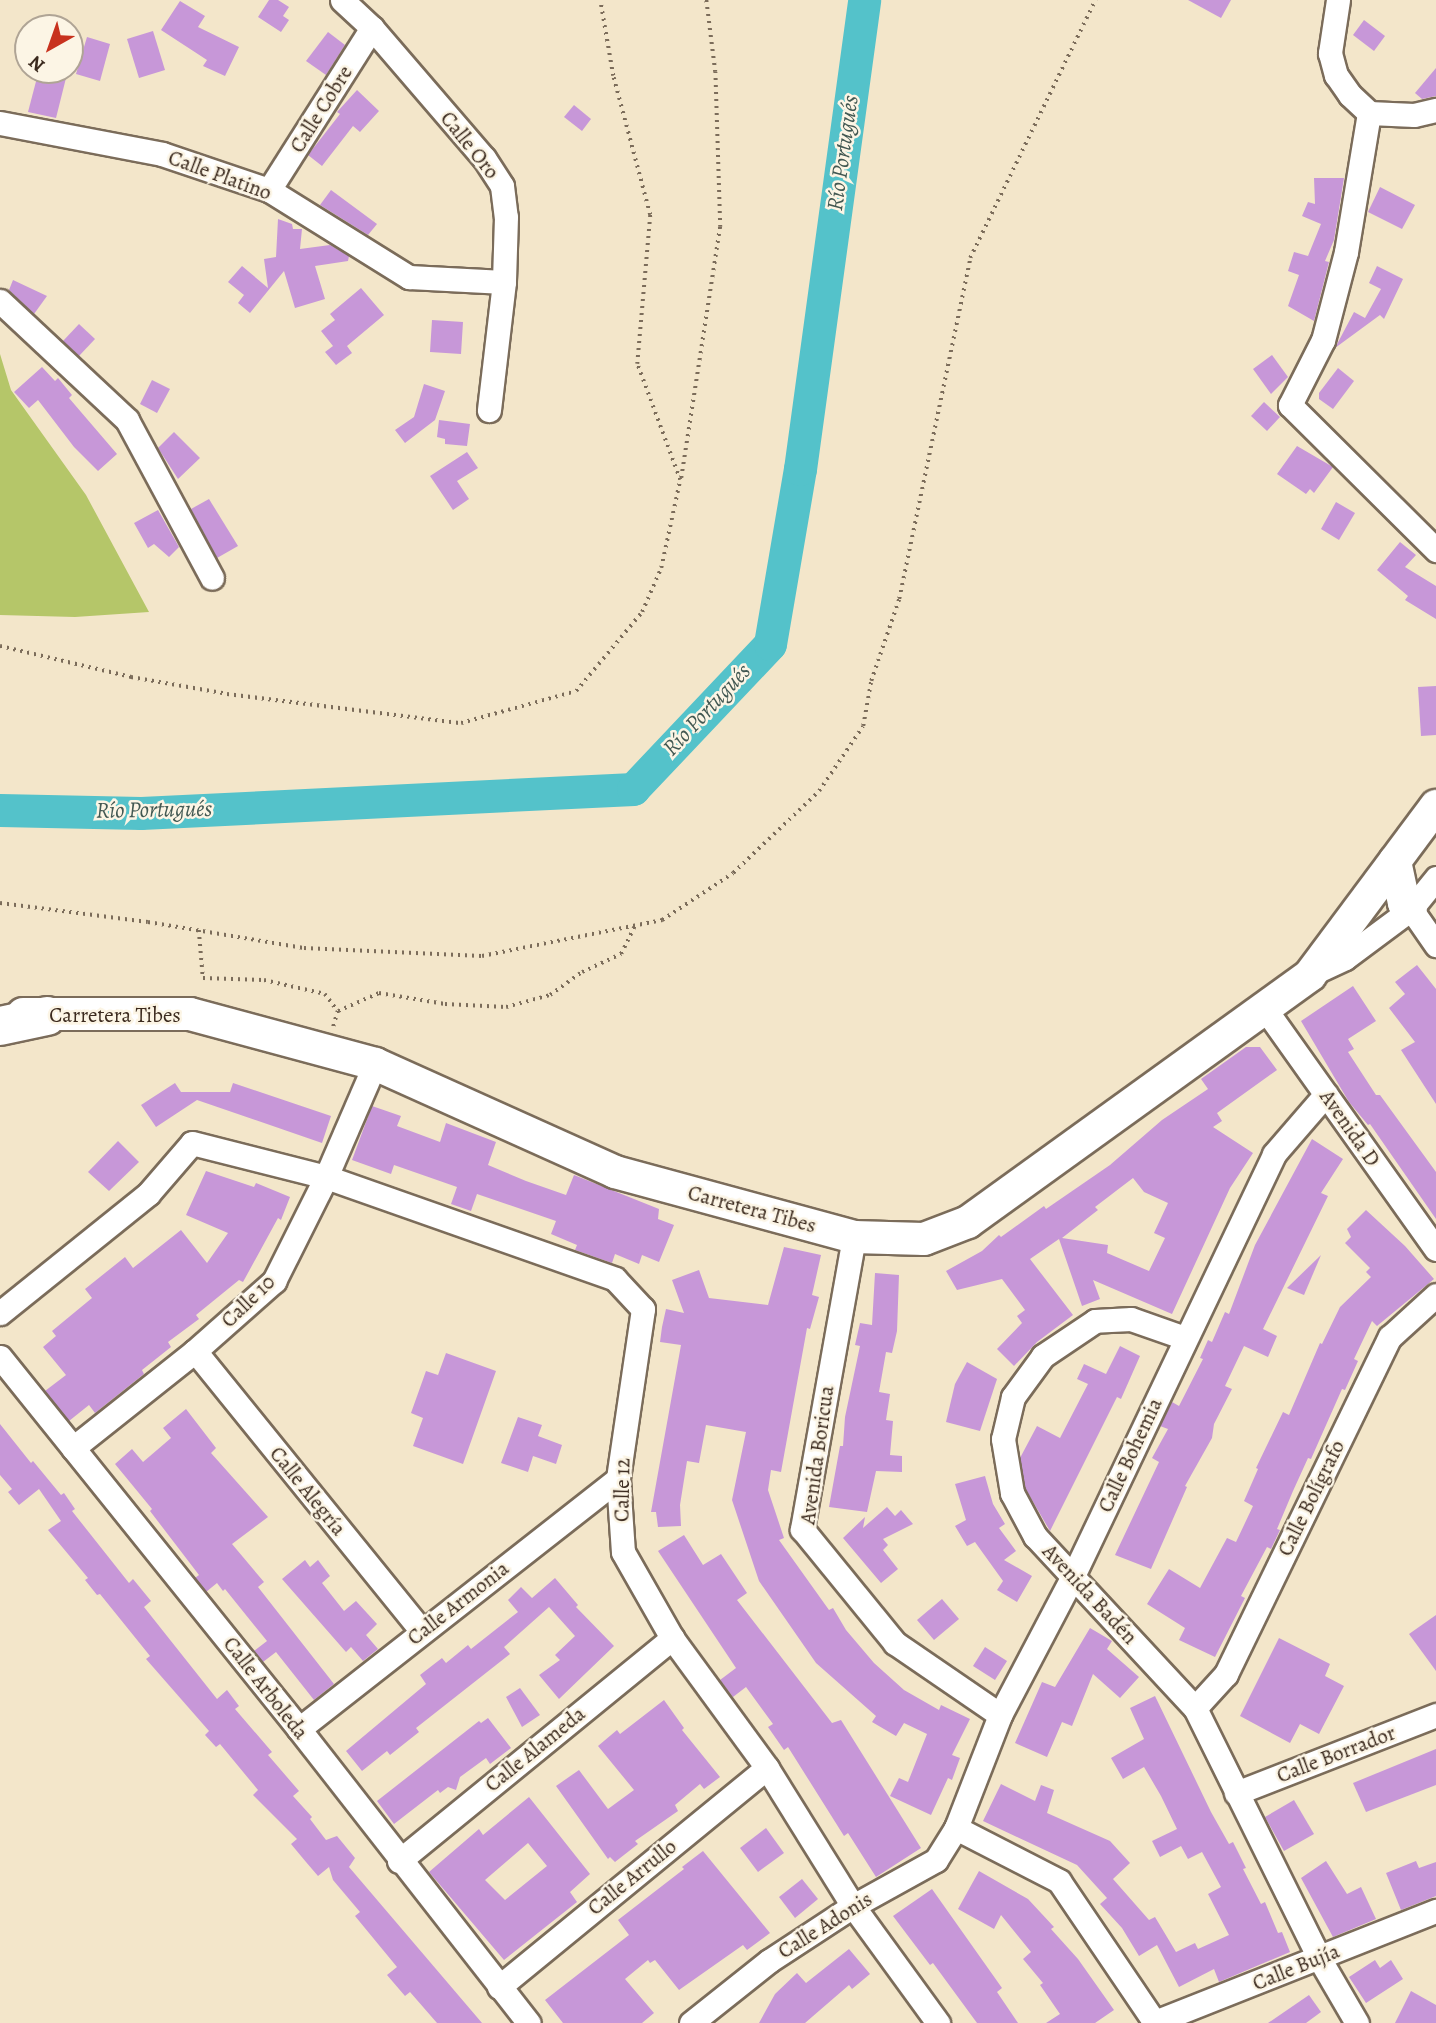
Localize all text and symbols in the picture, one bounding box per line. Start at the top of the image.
north arrow [14,14,84,84]
text: N [23,49,50,78]
street label: Calle Cobre [284,61,358,157]
water label: Río Portugués [821,94,865,212]
street label: Calle Oro [435,106,505,184]
street label: Calle Platino [165,145,275,205]
water label: Río Portugués [657,658,757,762]
water label: Río Portugués [96,795,212,825]
street label: Carretera Tibes [49,1002,181,1028]
street label: Avenida D [1315,1085,1385,1171]
street label: Carretera Tibes [685,1180,819,1238]
street label: Calle 10 [216,1269,280,1333]
street label: Avenida Boricua [795,1384,839,1526]
street label: Calle Bohemia [1093,1394,1167,1516]
street label: Calle Bolígrafo [1272,1436,1350,1560]
street label: Calle Alegría [264,1441,352,1541]
street label: Calle 12 [609,1458,635,1522]
street label: Avenida Badén [1037,1539,1143,1649]
street label: Calle Armonia [402,1556,514,1650]
street label: Calle Arboleda [218,1632,314,1744]
street label: Calle Alameda [480,1701,590,1797]
street label: Calle Borrador [1273,1720,1399,1788]
street label: Calle Arrullo [583,1834,681,1920]
street label: Calle Adonis [773,1886,877,1964]
street label: Calle Bujía [1249,1938,1343,1996]

